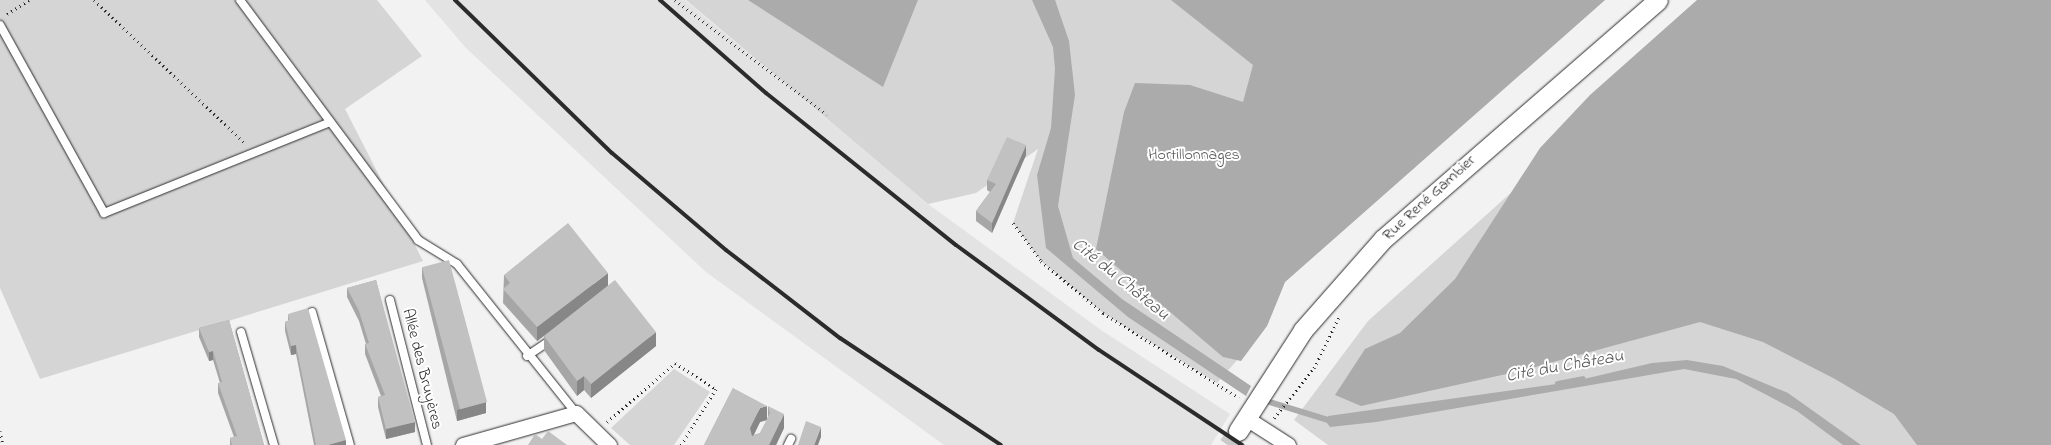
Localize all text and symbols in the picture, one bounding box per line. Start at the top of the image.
park label: Hortillonnages [1148,145,1240,165]
street label: Rue René Gambier [1378,151,1480,245]
water label: Cité du Château [1067,234,1173,326]
street label: Allée des Bruyères [398,307,446,431]
water label: Cité du Château [1505,346,1625,388]

